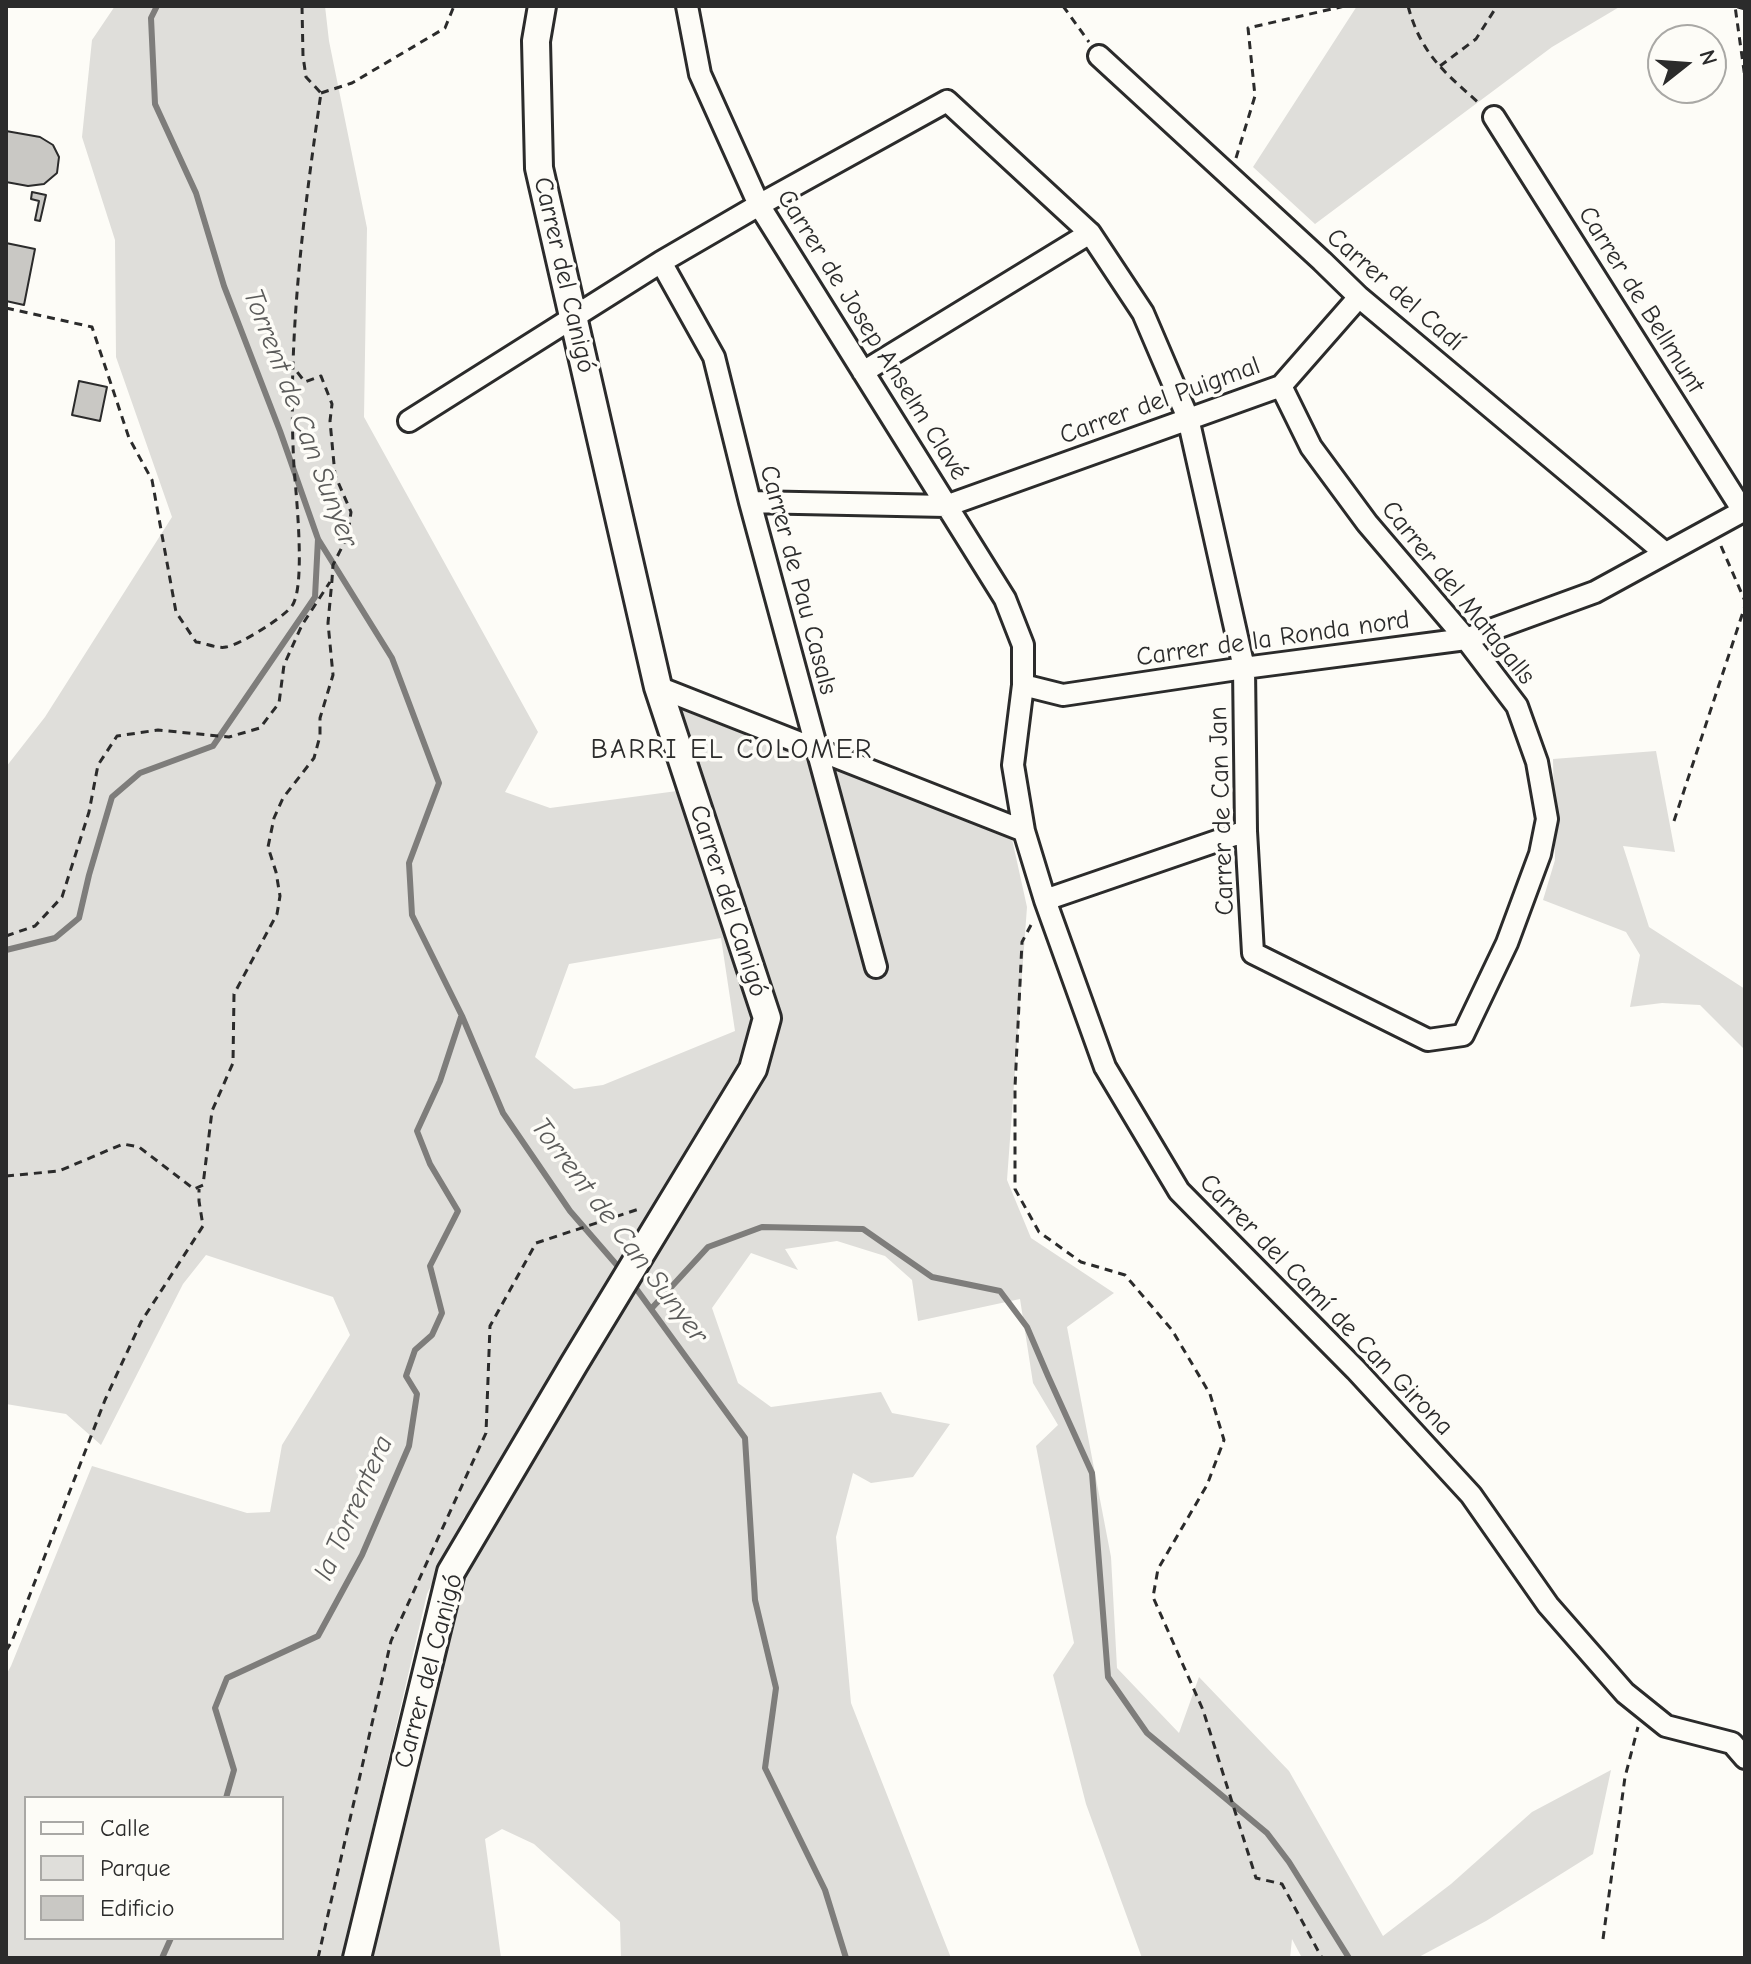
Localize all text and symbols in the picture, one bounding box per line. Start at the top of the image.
north arrow [1647,24,1727,104]
text: N [1694,47,1723,68]
street label: Carrer del Canigó [526,174,602,376]
street label: Carrer de Josep Anselm Clavé [770,184,974,486]
street label: Carrer de Bellmunt [1571,201,1711,399]
street label: Carrer del Cadí [1320,222,1470,358]
water label: Torrent de Can Sunyer [235,284,365,552]
street label: Carrer del Puigmal [1056,350,1264,452]
street label: Carrer de Pau Casals [752,462,844,698]
street label: Carrer del Matagalls [1374,495,1542,691]
street label: Carrer de la Ronda nord [1134,604,1412,674]
street label: Carrer de Can Jan [1203,706,1241,916]
district label: BARRI EL COLOMER [591,733,873,767]
street label: Carrer del Canigó [682,801,774,1001]
water label: Torrent de Can Sunyer [523,1111,715,1351]
street label: Carrer del Camí de Can Girona [1192,1168,1460,1442]
water label: la Torrentera [307,1430,401,1586]
street label: Carrer del Canigó [388,1570,470,1772]
legend [24,1796,284,1940]
text: Calle [100,1814,150,1842]
text: Parque [100,1854,171,1882]
text: Edificio [100,1894,175,1922]

